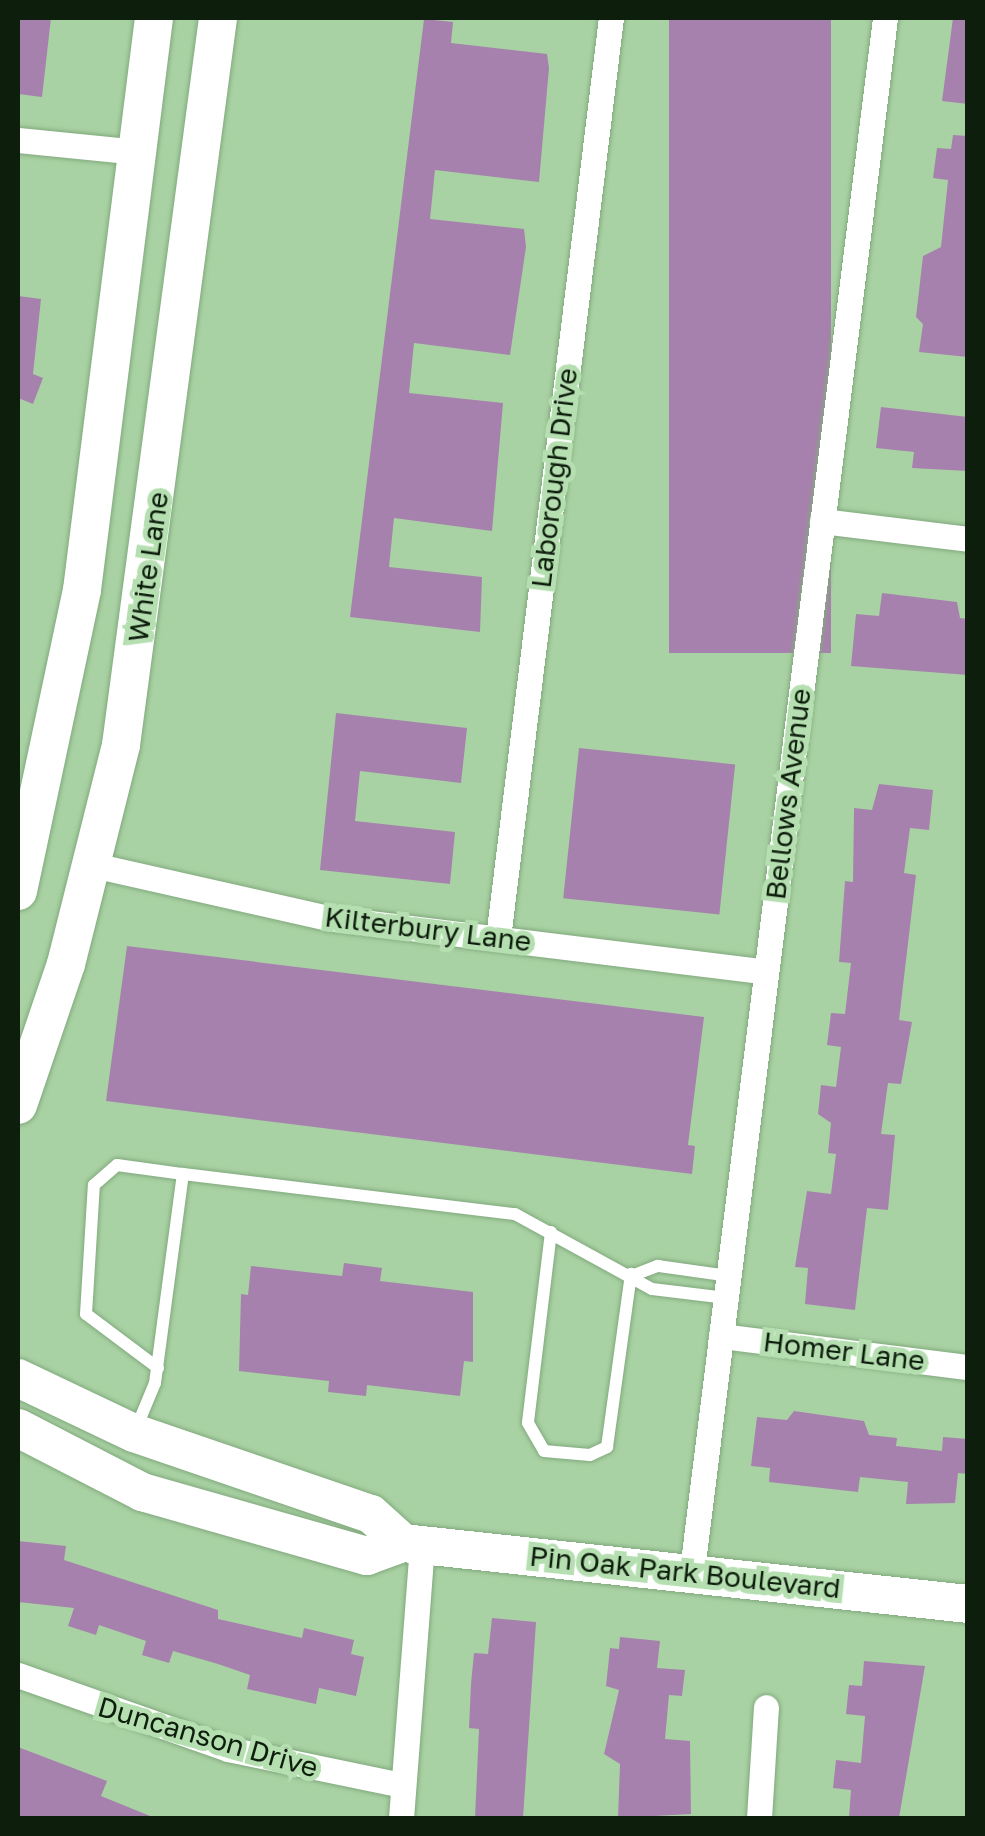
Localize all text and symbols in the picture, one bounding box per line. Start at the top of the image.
street label: Laborough Drive [524,366,584,590]
street label: White Lane [121,490,175,644]
street label: Bellows Avenue [758,686,818,902]
street label: Kilterbury Lane [323,900,533,958]
street label: Homer Lane [761,1324,927,1378]
street label: Pin Oak Park Boulevard [528,1539,842,1605]
street label: Duncanson Drive [94,1690,322,1784]

